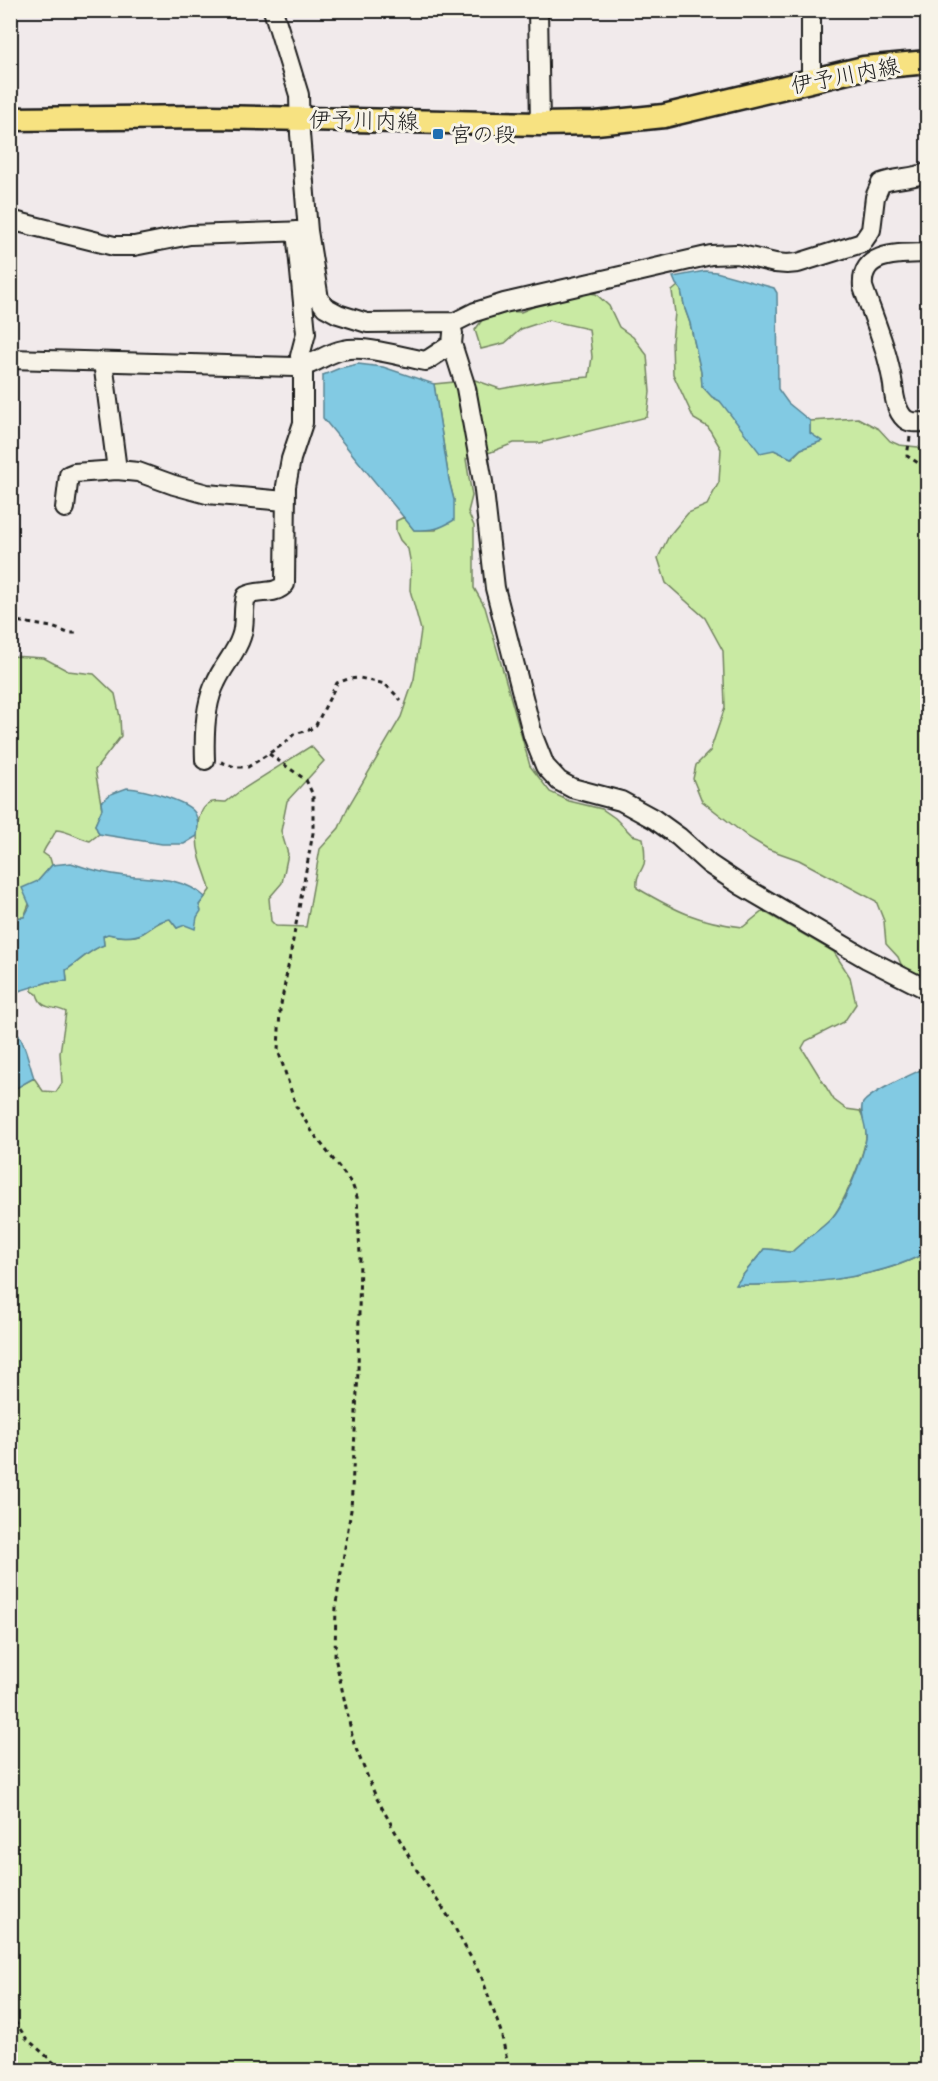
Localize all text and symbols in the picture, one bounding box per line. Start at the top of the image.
street label: 伊予川内線 [788,50,902,100]
street label: 伊予川内線 [309,104,419,136]
place label: 宮の段 [450,119,516,149]
marker: 宮の段 [431,127,445,141]

